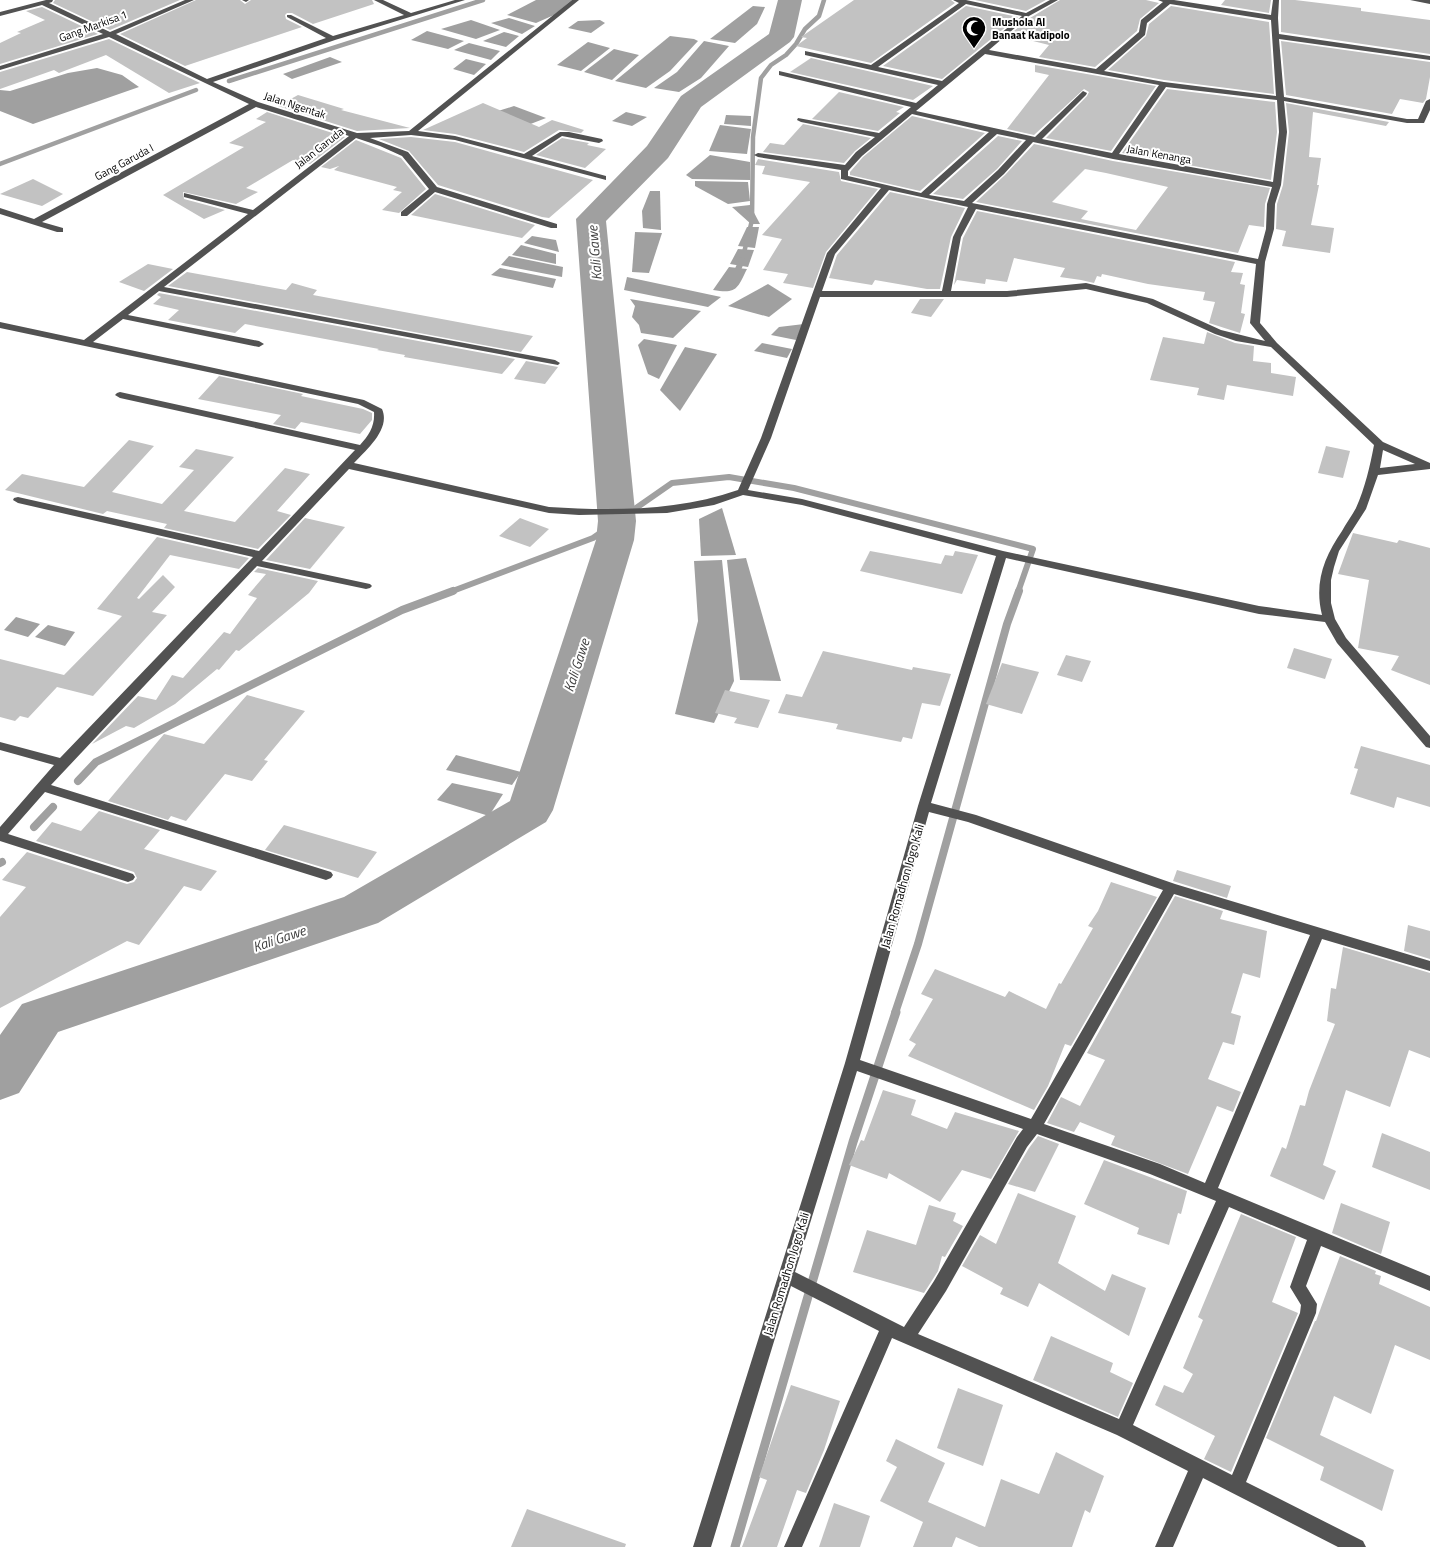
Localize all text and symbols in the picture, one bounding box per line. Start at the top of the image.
street label: Gang Markisa 1 [57,6,129,46]
place label: Mushola Al Banaat Kadipolo [992,14,1070,43]
mosque icon: Mushola Al Banaat Kadipolo [961,15,987,49]
street label: Jalan Ngentak [262,87,329,123]
street label: Jalan Garuda [291,123,347,172]
street label: Gang Garuda I [92,140,156,184]
street label: Jalan Kenanga [1125,140,1193,168]
water label: Kali Gawe [581,223,607,281]
water label: Kali Gawe [558,634,595,694]
street label: Jalan Romadhon Jogo Kali [875,822,929,950]
water label: Kali Gawe [250,919,310,957]
street label: Jalan Romadhon Jogo Kali [758,1210,814,1338]

